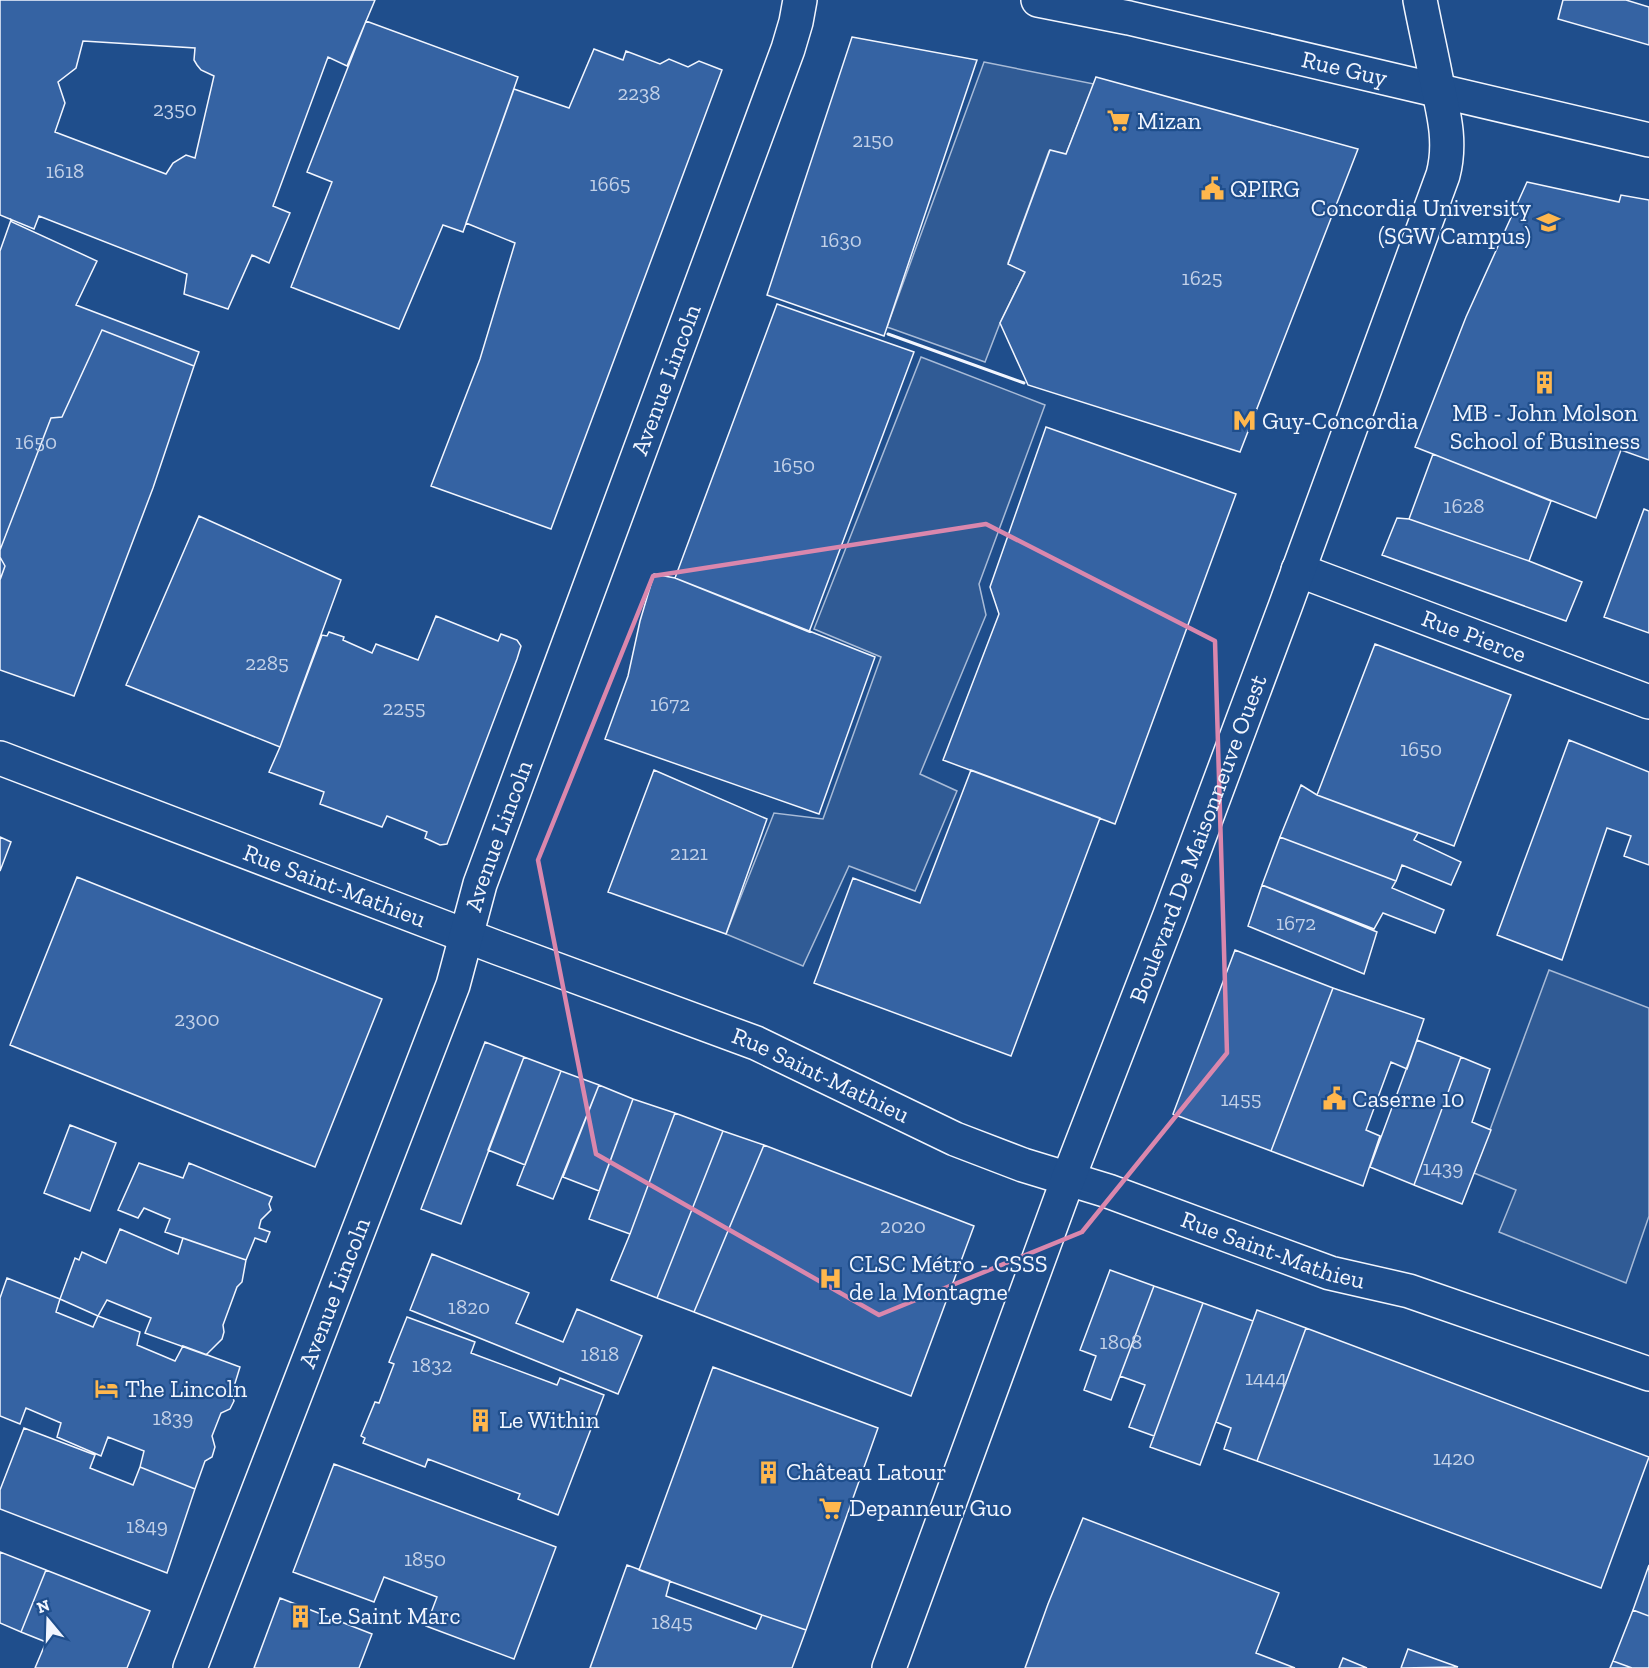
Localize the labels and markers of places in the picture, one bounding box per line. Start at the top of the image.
place label: Mizan [1137,106,1202,135]
supermarket icon: Mizan [1106,108,1132,134]
place label: QPIRG [1230,174,1300,203]
public building icon: QPIRG [1199,176,1225,202]
place label: Concordia University (SGW Campus) [1311,193,1532,250]
school or university icon: Concordia University (SGW Campus) [1536,209,1562,235]
building icon: MB - John Molson School of Business [1532,370,1558,396]
place label: MB - John Molson School of Business [1450,398,1640,455]
place label: Guy-Concordia [1262,406,1419,435]
metro station icon: Guy-Concordia [1231,408,1257,434]
place label: Caserne 10 [1352,1084,1465,1113]
public building icon: Caserne 10 [1321,1086,1347,1112]
place label: CLSC Métro - CSSS de la Montagne [849,1249,1048,1306]
hospital icon: CLSC Métro - CSSS de la Montagne [818,1265,844,1291]
place label: The Lincoln [125,1374,247,1403]
hotel icon: The Lincoln [94,1376,120,1402]
place label: Le Within [499,1405,600,1434]
building icon: Le Within [468,1407,494,1433]
place label: Château Latour [786,1457,947,1486]
building icon: Château Latour [755,1459,781,1485]
place label: Depanneur Guo [849,1493,1012,1522]
supermarket icon: Depanneur Guo [818,1495,844,1521]
place label: Le Saint Marc [318,1601,461,1630]
building icon: Le Saint Marc [287,1603,313,1629]

